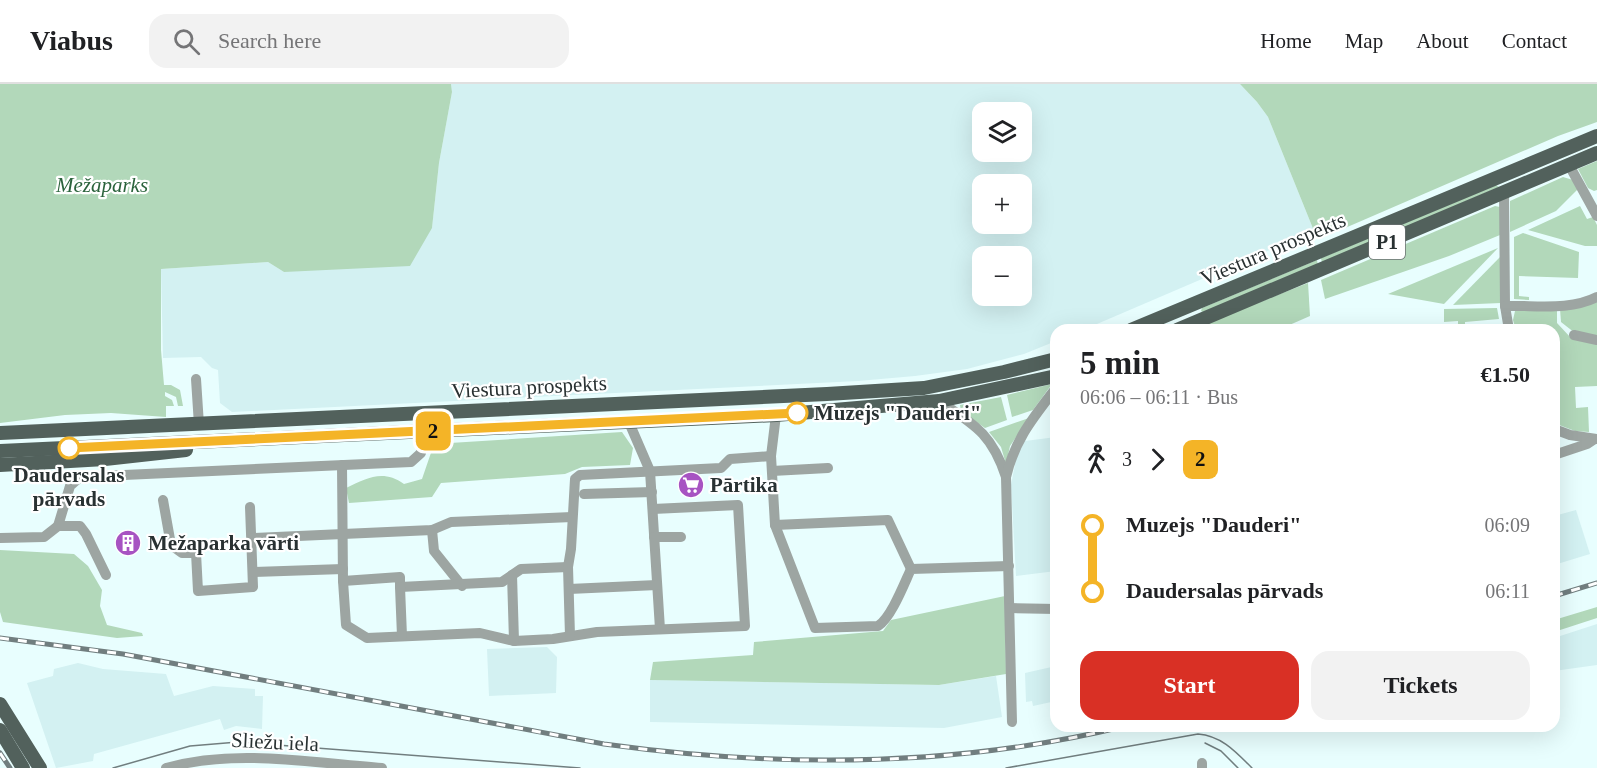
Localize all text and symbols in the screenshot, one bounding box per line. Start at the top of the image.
search box [149,14,569,68]
text: Viabus [30,25,113,56]
icon: search [170,25,203,58]
text: Search here [218,28,321,53]
text: Home [1260,29,1312,53]
text: Map [1345,29,1383,53]
text: About [1416,29,1469,53]
text: Contact [1502,29,1567,53]
map controls [972,102,1032,306]
button: layers [972,102,1032,162]
park label: Mežaparks [55,173,148,197]
button: + [972,174,1032,234]
street label: Viestura prospekts [1197,208,1349,290]
road number: P1 [1369,225,1405,259]
button: − [972,246,1032,306]
text: 5 min [1080,345,1160,381]
text: €1.50 [1481,362,1530,387]
street label: Viestura prospekts [451,371,607,403]
text: 06:06 – 06:11 · Bus [1080,386,1238,408]
place label: Muzejs "Dauderi" [814,401,981,425]
marker: Muzejs "Dauderi" [786,402,808,424]
line badge: 2 [414,412,452,450]
text: 2 [428,419,438,443]
marker: Daudersalas pārvads [58,437,80,459]
icon: walk [1080,443,1113,476]
icon: forward [1141,443,1174,476]
text: 2 [1195,447,1206,471]
text: 3 [1122,448,1132,470]
place label: Daudersalas pārvads [14,463,124,511]
supermarket icon: Pārtika [676,470,706,500]
place label: Pārtika [710,473,778,497]
text: Muzejs "Dauderi" [1126,512,1301,537]
text: 06:09 [1484,514,1530,536]
building icon: Mežaparka vārti [113,528,143,558]
place label: Mežaparka vārti [148,531,299,555]
text: Daudersalas pārvads [1126,578,1323,603]
text: 06:11 [1485,580,1530,602]
button: Start [1080,651,1299,720]
button: Tickets [1311,651,1530,720]
street label: Sliežu iela [230,728,320,756]

